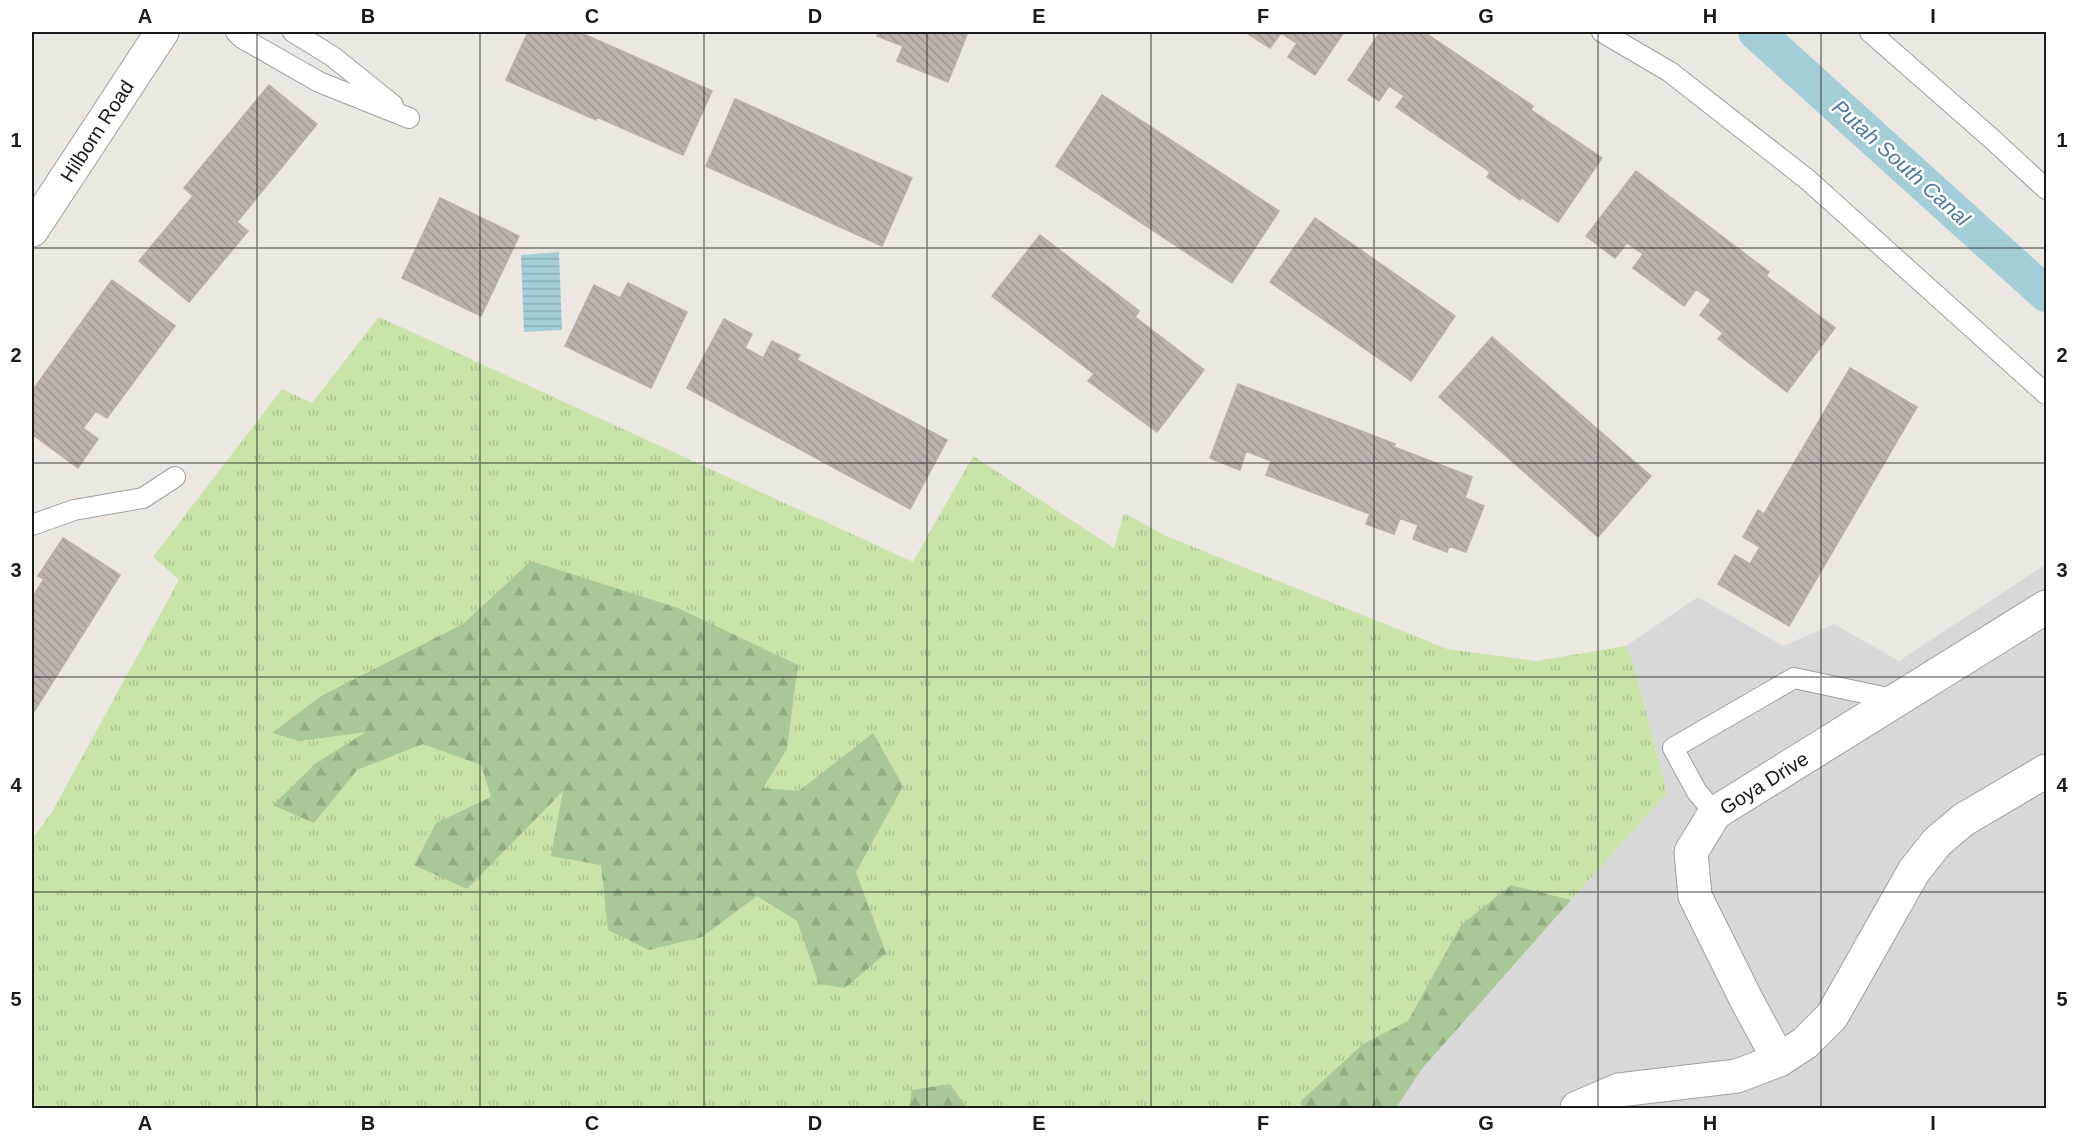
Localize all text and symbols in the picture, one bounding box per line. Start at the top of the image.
text: A [138,5,152,27]
text: B [361,5,375,27]
text: C [585,5,599,27]
text: D [808,5,822,27]
text: E [1032,5,1046,27]
text: F [1257,5,1269,27]
text: G [1478,5,1494,27]
text: H [1703,5,1717,27]
text: I [1930,5,1936,27]
street label: Hilborn Road [56,76,138,186]
water label: Putah South Canal [1828,95,1976,231]
text: 1 [10,129,22,151]
text: 1 [2056,129,2068,151]
text: 2 [10,344,22,366]
text: 2 [2056,344,2068,366]
text: 3 [10,559,22,581]
text: 3 [2056,559,2068,581]
street label: Goya Drive [1716,747,1812,819]
text: 4 [10,774,22,796]
text: 4 [2056,774,2068,796]
text: 5 [10,988,22,1010]
text: 5 [2056,988,2068,1010]
text: A [138,1112,152,1134]
text: B [361,1112,375,1134]
text: C [585,1112,599,1134]
text: D [808,1112,822,1134]
text: E [1032,1112,1046,1134]
text: F [1257,1112,1269,1134]
text: G [1478,1112,1494,1134]
text: H [1703,1112,1717,1134]
text: I [1930,1112,1936,1134]

